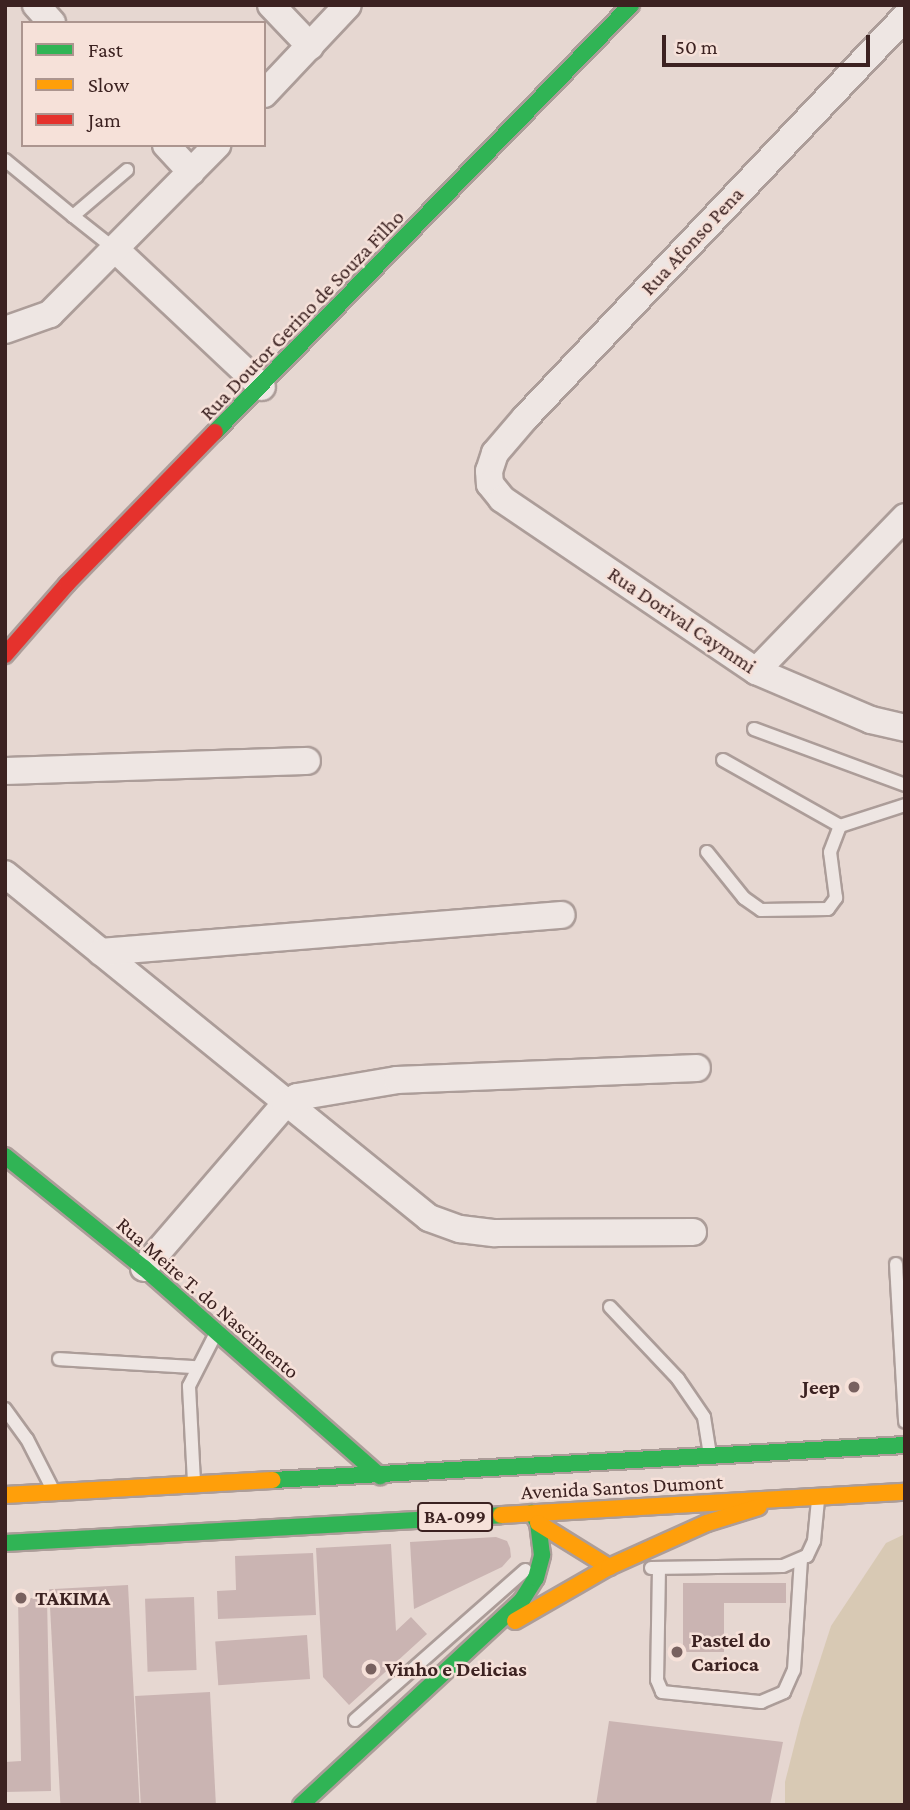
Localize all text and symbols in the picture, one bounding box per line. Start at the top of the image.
legend [21,21,266,147]
scale bar [665,21,873,65]
text: 50 m [675,35,718,59]
text: Fast [88,38,123,62]
text: Slow [88,73,129,97]
text: Jam [88,108,121,132]
street label: Rua Afonso Pena [635,182,749,300]
street label: Rua Doutor Gerino de Souza Filho [195,205,409,425]
street label: Rua Dorival Caymmi [603,561,761,679]
street label: Rua Meire T. do Nascimento [112,1212,304,1384]
place label: Jeep [802,1374,840,1400]
marker: Jeep [846,1379,862,1395]
street label: Avenida Santos Dumont [520,1469,724,1505]
road number: BA-099 [416,1502,494,1532]
place label: TAKIMA [35,1585,110,1611]
marker: TAKIMA [13,1590,29,1606]
place label: Pastel do Carioca [691,1627,771,1677]
marker: Pastel do Carioca [669,1644,685,1660]
place label: Vinho e Delicias [385,1656,527,1682]
marker: Vinho e Delicias [363,1661,379,1677]

